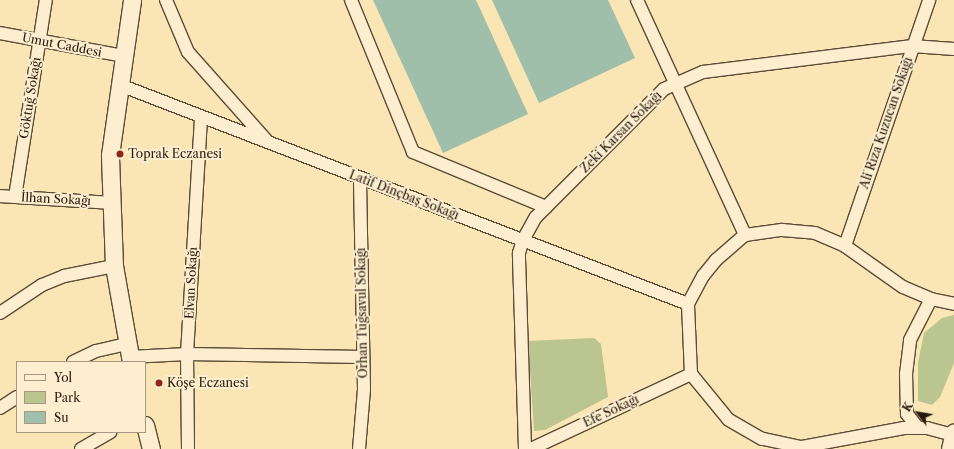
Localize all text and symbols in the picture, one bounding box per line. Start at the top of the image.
street label: Umut Caddesi [21,30,103,60]
street label: Ali Rıza Kuzucan Sokağı [857,55,915,191]
street label: Göktuğ Sokağı [16,56,44,140]
street label: Zeki Karsan Sokağı [577,88,665,176]
place label: Toprak Eczanesi [128,147,222,161]
marker: Toprak Eczanesi [115,149,125,159]
street label: Latif Dinçbaş Sokağı [347,167,461,223]
street label: İlhan Sokağı [21,190,91,208]
street label: Elvan Sokağı [182,246,200,320]
street label: Orhan Tuğsavul Sokağı [354,247,370,379]
legend [16,361,146,433]
text: Yol [54,370,72,385]
place label: Köşe Eczanesi [167,376,249,390]
marker: Köşe Eczanesi [154,378,164,388]
text: Park [54,390,80,405]
street label: Efe Sokağı [581,392,641,430]
north arrow [898,393,938,433]
text: K [899,399,916,414]
text: Su [54,410,69,425]

